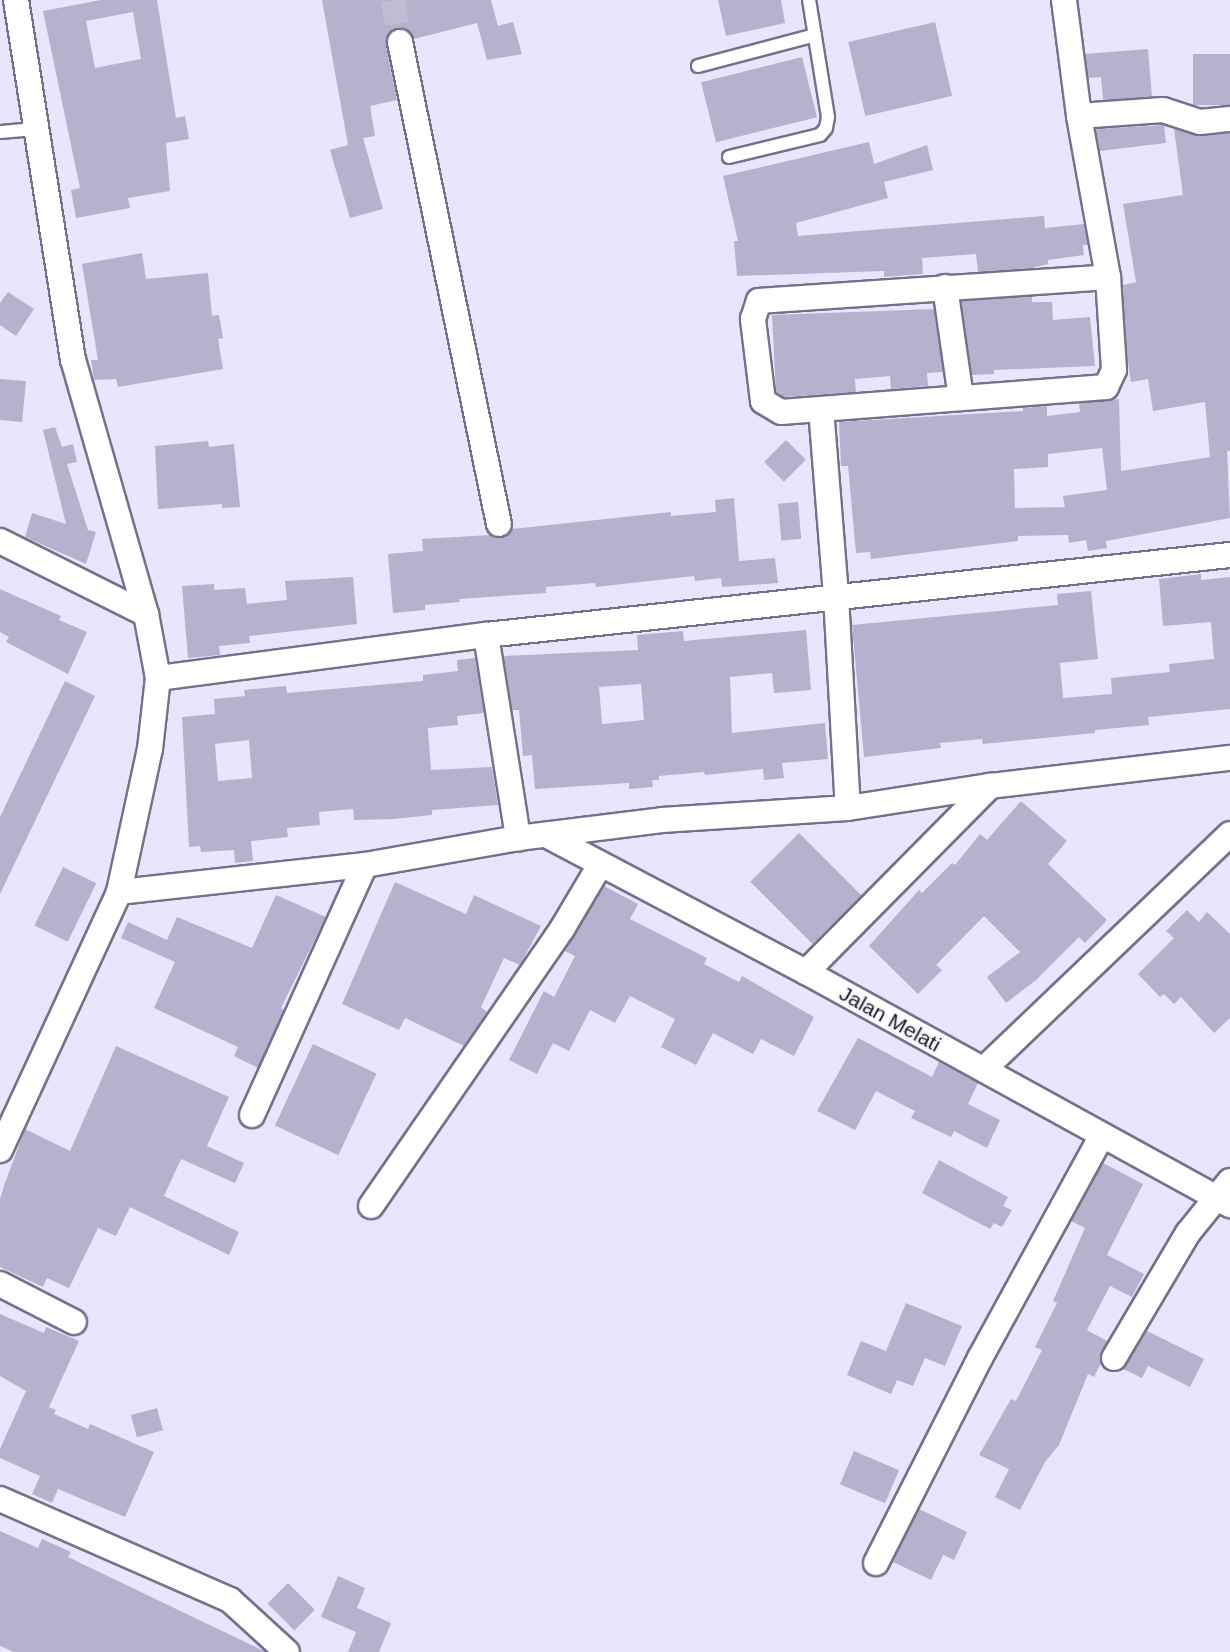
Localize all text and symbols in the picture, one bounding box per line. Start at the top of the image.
street label: Jalan Melati [835,981,945,1057]

